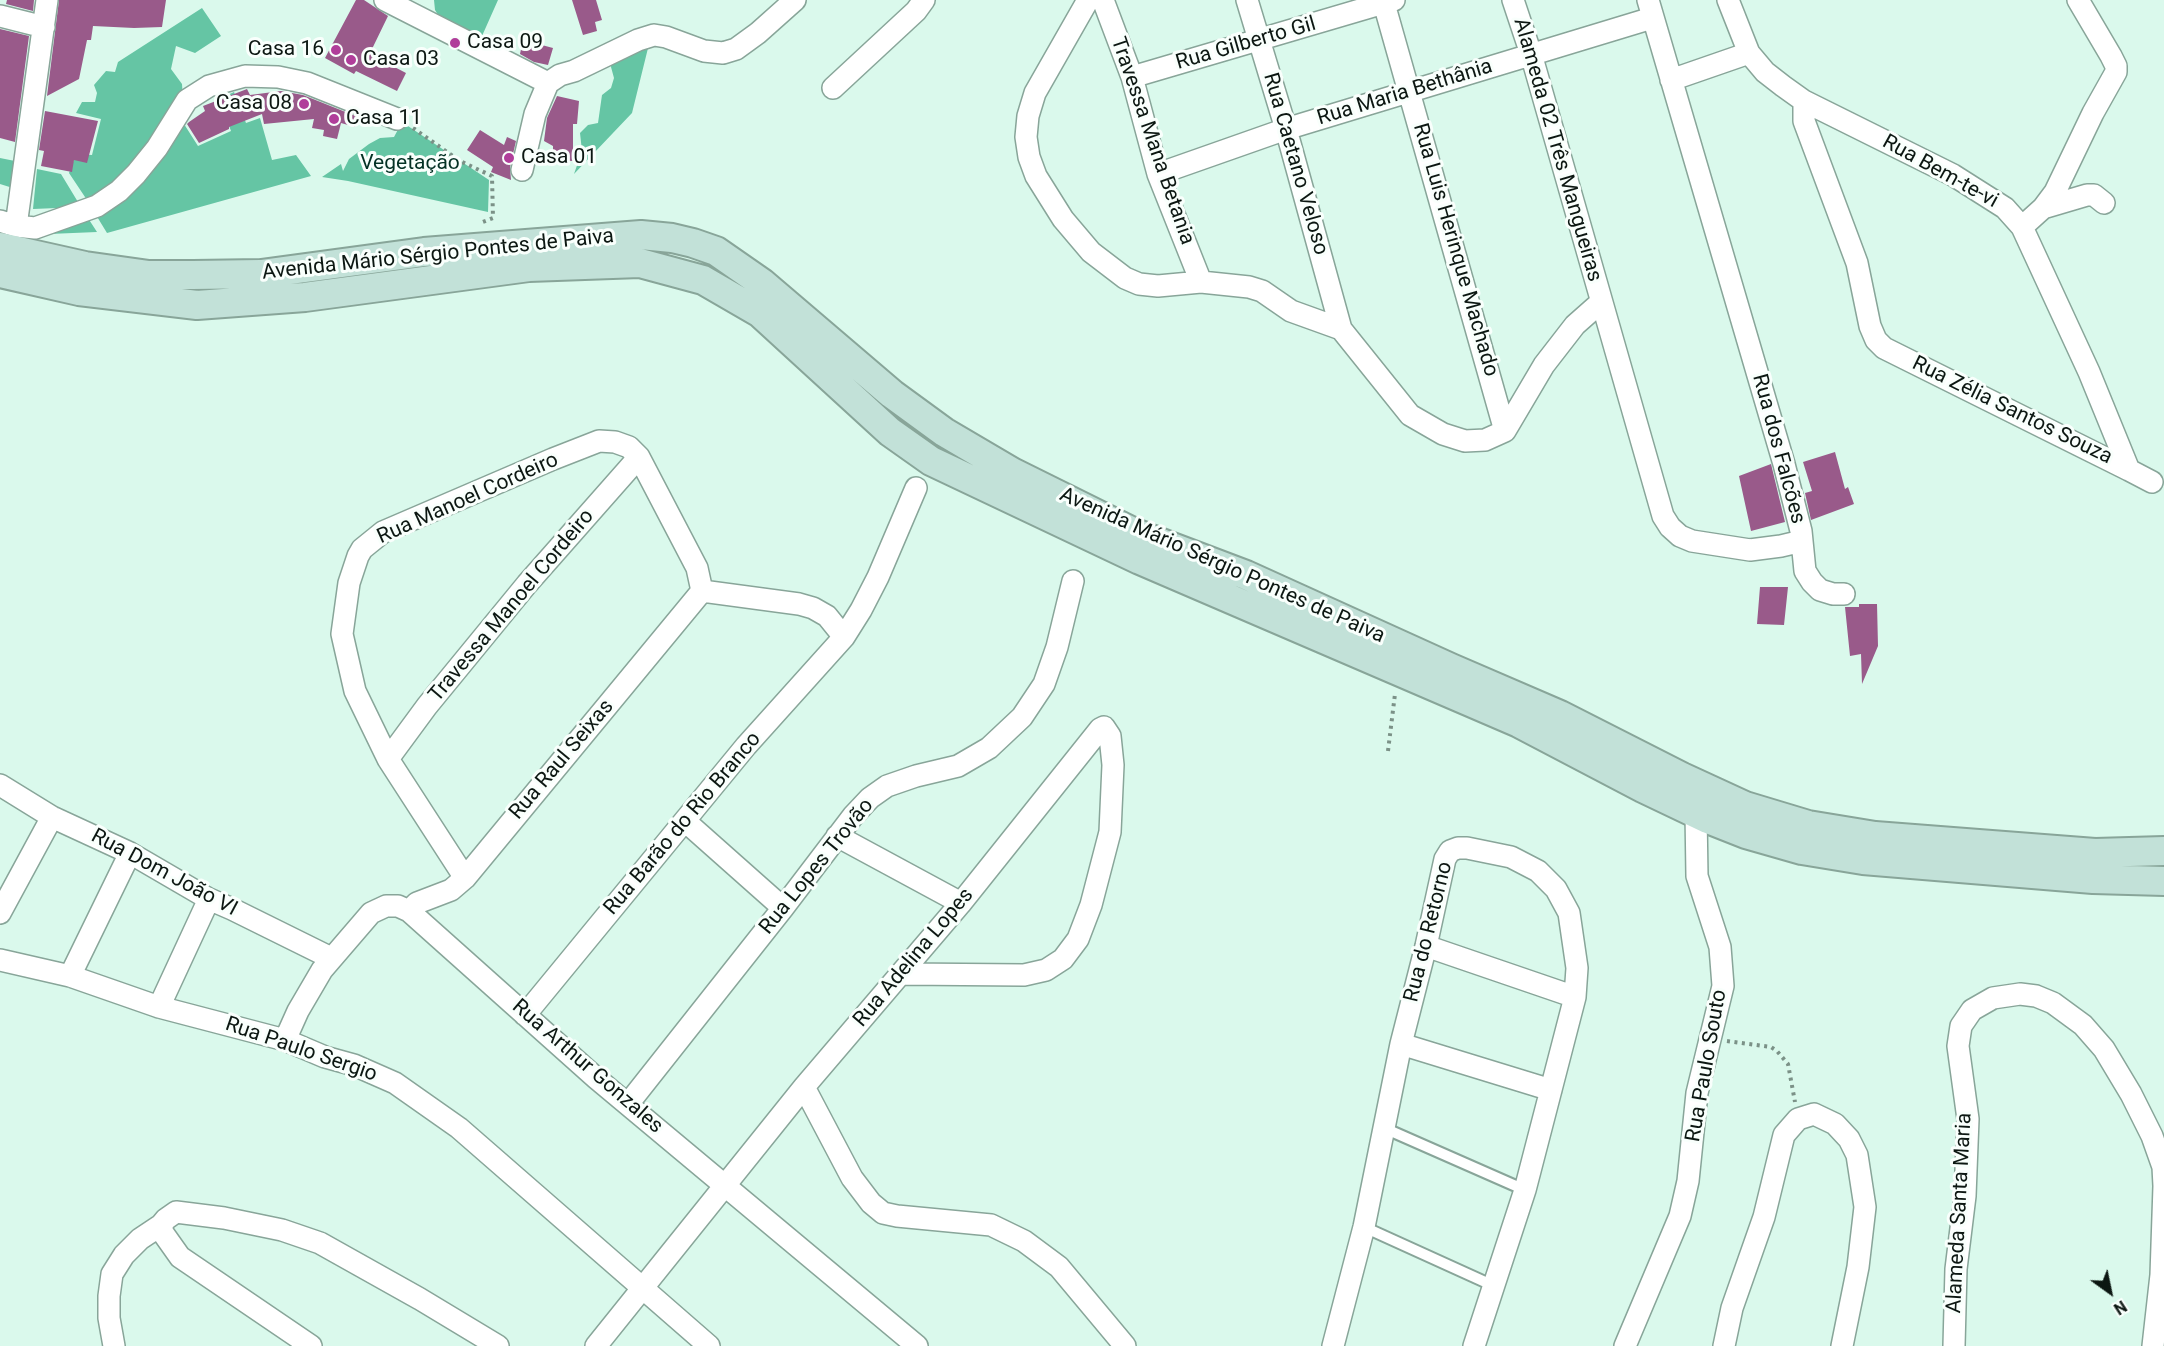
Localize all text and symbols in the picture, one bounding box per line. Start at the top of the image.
street label: Rua Gilberto Gil [1173,12,1319,76]
street label: Alameda 02 Três Mangueiras [1507,15,1607,285]
place label: Casa 09 [467,30,543,56]
street label: Travessa Mana Betania [1105,34,1199,248]
marker: Casa 09 [448,36,462,50]
place label: Casa 16 [248,37,324,63]
marker: Casa 16 [329,43,343,57]
place label: Casa 03 [363,47,439,73]
marker: Casa 03 [344,53,358,67]
street label: Rua Maria Bethânia [1314,54,1496,132]
street label: Rua Caetano Veloso [1257,70,1333,258]
place label: Casa 08 [216,91,292,117]
marker: Casa 08 [297,97,311,111]
place label: Casa 11 [346,106,422,132]
marker: Casa 11 [327,112,341,126]
street label: Rua Luis Herinque Machado [1407,121,1503,379]
street label: Rua Bem-te-vi [1878,130,2002,214]
place label: Casa 01 [521,145,597,171]
park label: Vegetação [360,151,460,177]
marker: Casa 01 [502,151,516,165]
street label: Avenida Mário Sérgio Pontes de Paiva [261,224,615,286]
street label: Rua Zélia Santos Souza [1908,352,2116,470]
street label: Rua dos Falcões [1746,371,1810,527]
street label: Rua Manoel Cordeiro [374,448,562,550]
street label: Avenida Mário Sérgio Pontes de Paiva [1055,483,1389,649]
street label: Travessa Manoel Cordeiro [424,505,600,707]
street label: Rua Raul Seixas [505,695,619,825]
street label: Rua Barão do Rio Branco [599,727,767,921]
street label: Rua Lopes Trovão [755,794,879,940]
street label: Rua Dom João VI [87,824,241,922]
street label: Rua do Retorno [1399,859,1459,1005]
street label: Rua Adelina Lopes [849,884,979,1032]
street label: Rua Paulo Souto [1681,988,1733,1144]
street label: Rua Arthur Gonzales [506,995,668,1139]
street label: Rua Paulo Sergio [222,1012,380,1088]
street label: Alameda Santa Maria [1942,1112,1978,1314]
north arrow [2080,1262,2140,1322]
text: N [2110,1296,2130,1319]

